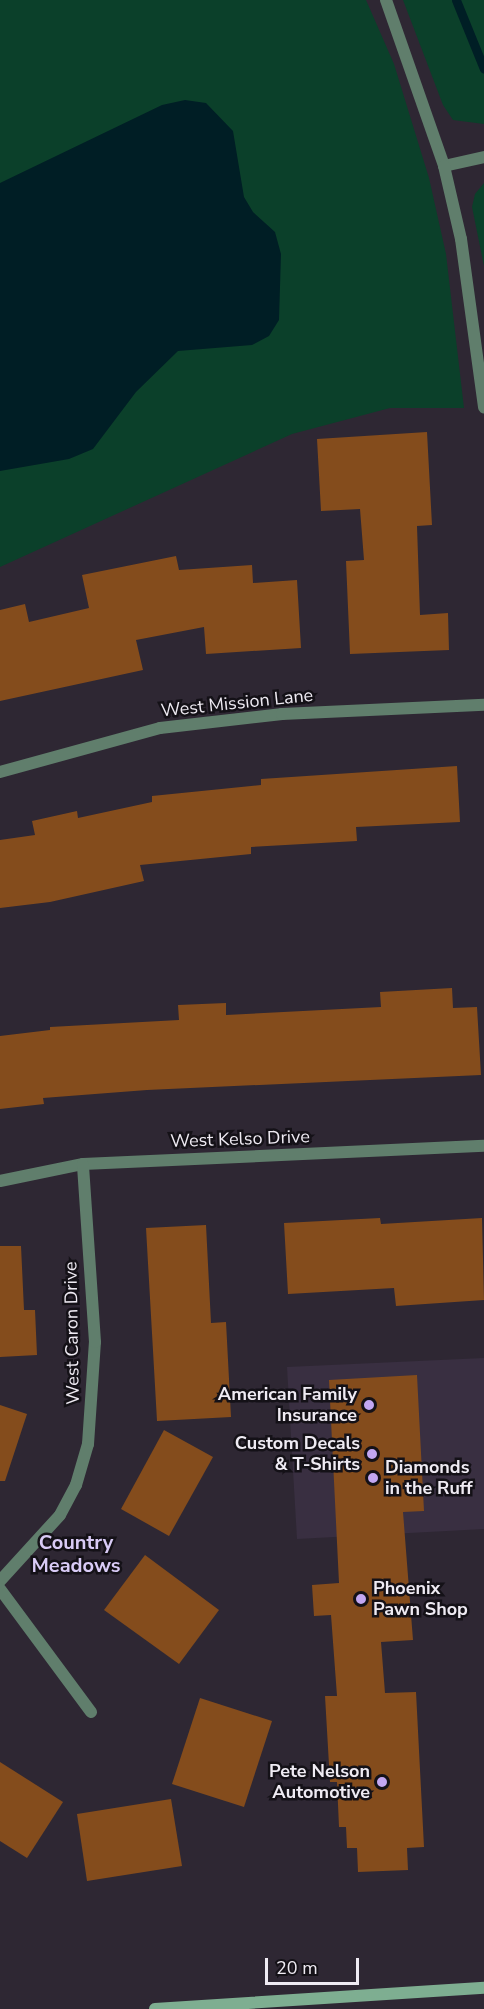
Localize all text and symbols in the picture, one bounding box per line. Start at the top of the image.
street label: West Mission Lane [160,684,314,722]
street label: West Kelso Drive [170,1126,310,1152]
street label: West Caron Drive [60,1261,84,1405]
place label: American Family Insurance [218,1384,357,1426]
marker: American Family Insurance [362,1398,376,1412]
place label: Custom Decals & T-Shirts [235,1433,360,1476]
marker: Custom Decals & T-Shirts [365,1447,379,1461]
place label: Diamonds in the Ruff [385,1457,472,1500]
marker: Diamonds in the Ruff [366,1471,380,1485]
district label: Country Meadows [31,1531,121,1578]
place label: Phoenix Pawn Shop [373,1578,468,1620]
marker: Phoenix Pawn Shop [354,1592,368,1606]
place label: Pete Nelson Automotive [269,1761,370,1804]
marker: Pete Nelson Automotive [375,1775,389,1789]
scale bar [268,1946,362,1984]
text: 20 m [276,1956,318,1980]

